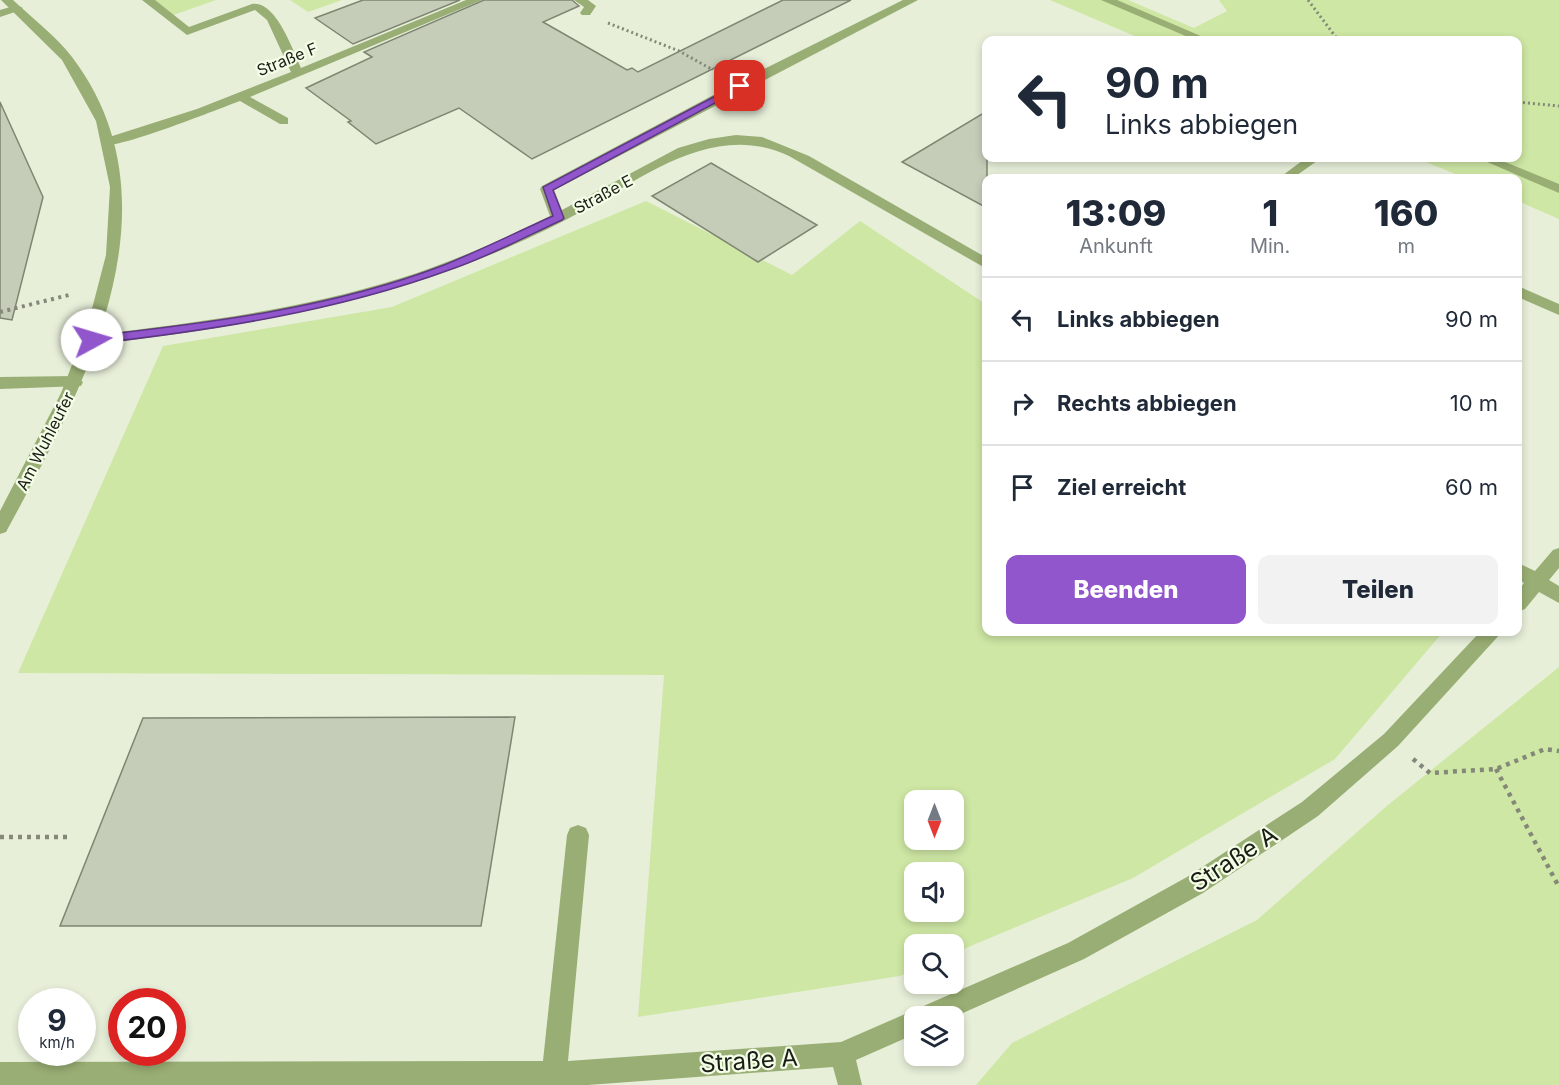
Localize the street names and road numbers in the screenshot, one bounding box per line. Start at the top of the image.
street label: Straße F [254,38,320,80]
street label: Straße E [570,170,636,218]
street label: Am Wuhleufer [12,388,78,494]
street label: Straße A [1185,820,1283,897]
street label: Straße A [699,1043,799,1078]

